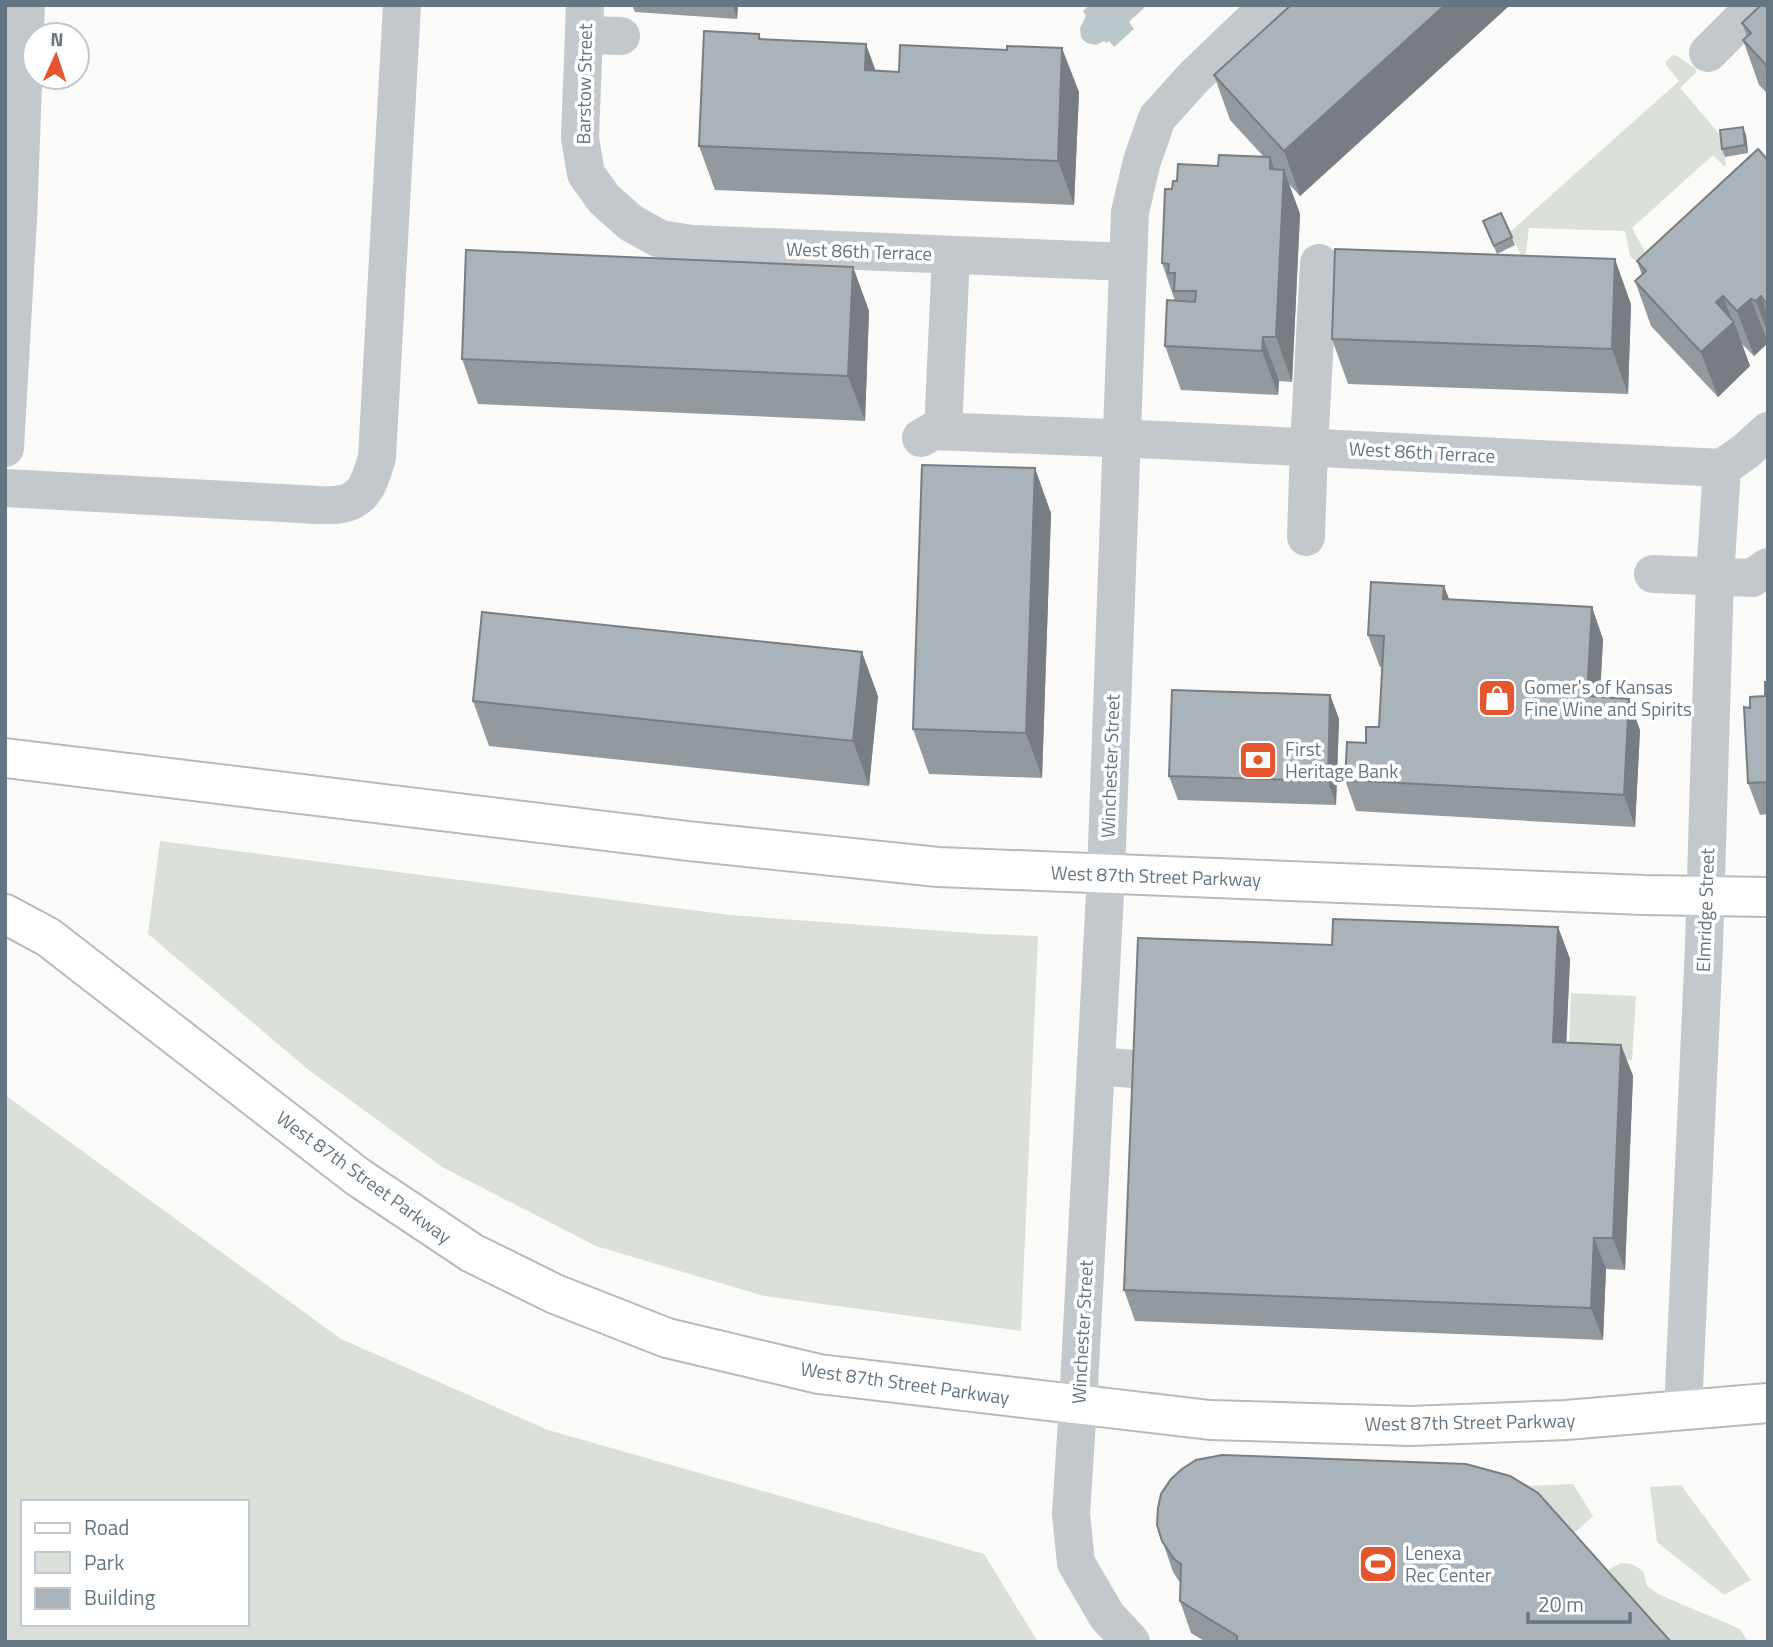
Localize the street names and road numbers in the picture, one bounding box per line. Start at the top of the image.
street label: Barstow Street [568,23,599,145]
street label: West 86th Terrace [785,233,933,268]
street label: West 86th Terrace [1348,433,1496,470]
street label: Winchester Street [1092,693,1127,839]
street label: Elmridge Street [1688,847,1721,972]
street label: West 87th Street Parkway [1050,857,1262,894]
street label: West 87th Street Parkway [271,1103,458,1250]
street label: Winchester Street [1063,1259,1100,1405]
street label: West 87th Street Parkway [799,1353,1011,1412]
street label: West 87th Street Parkway [1364,1405,1576,1438]

